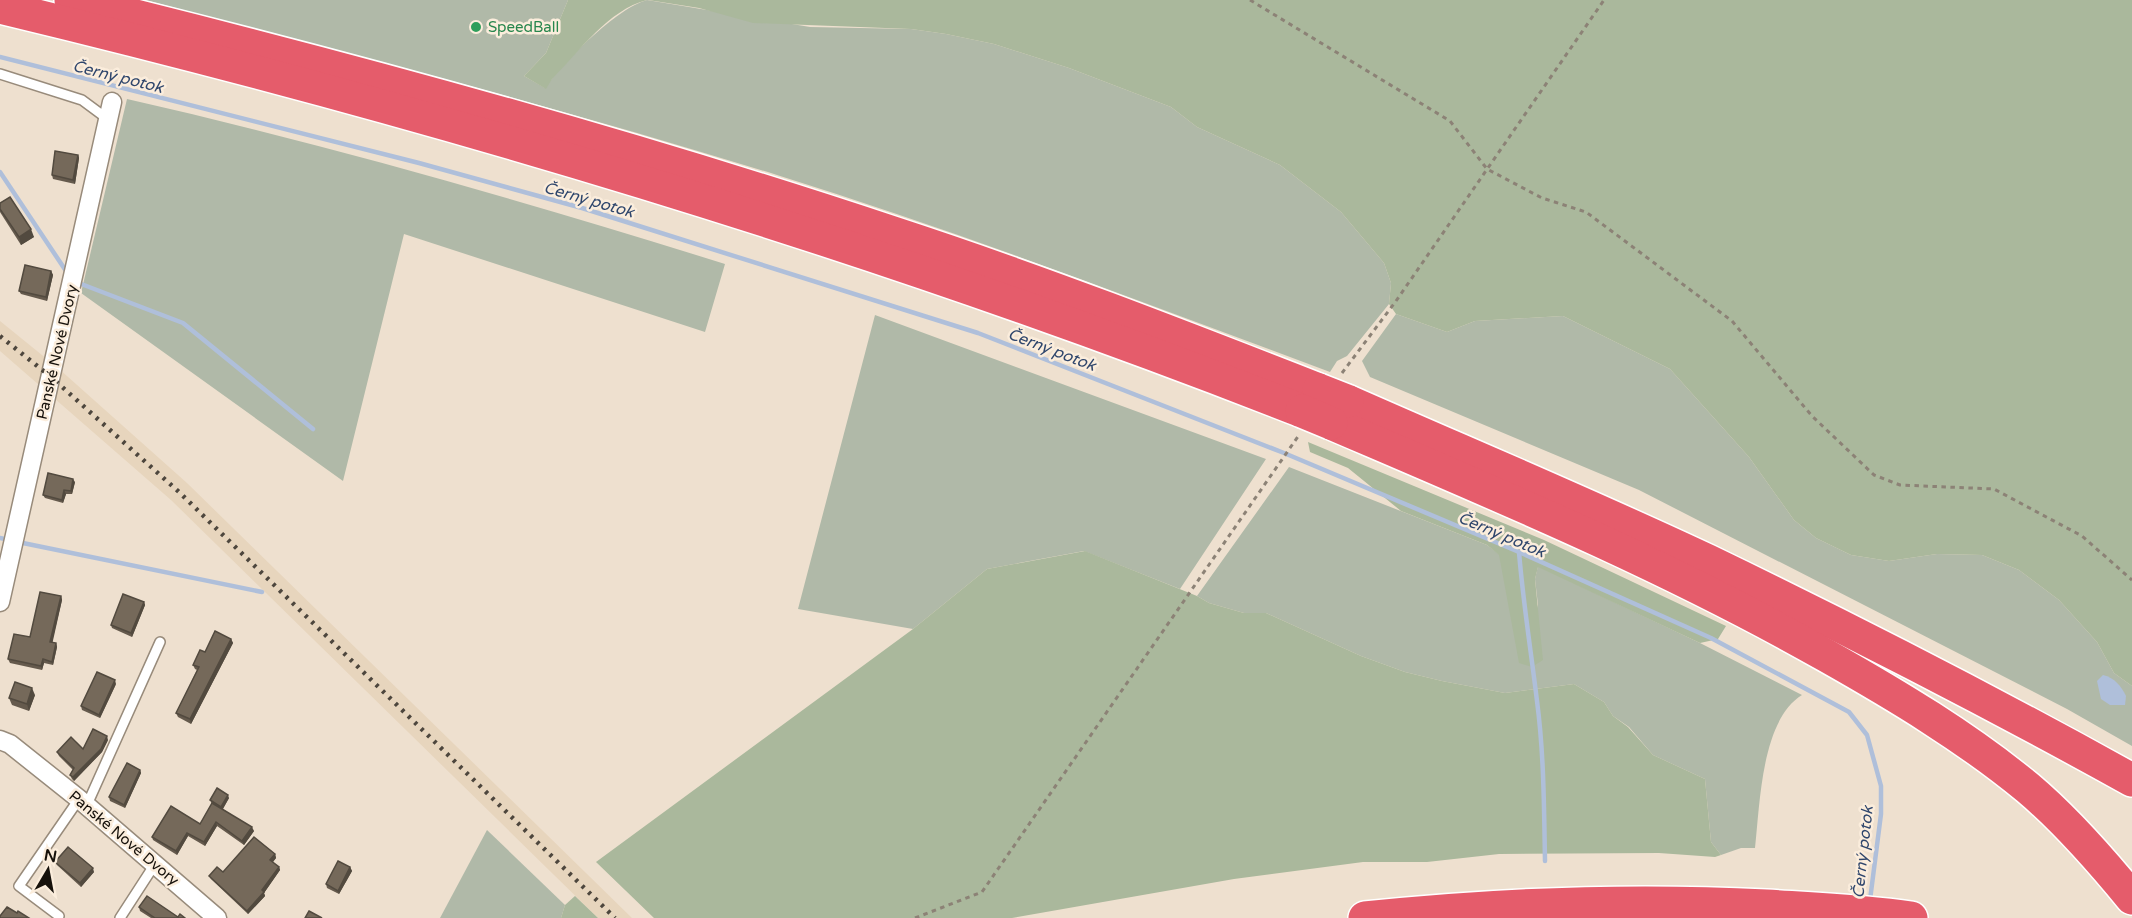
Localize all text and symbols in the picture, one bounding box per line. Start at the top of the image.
place label: SpeedBall [488,18,559,36]
marker: SpeedBall [469,20,483,34]
water label: Černý potok [70,56,166,98]
water label: Černý potok [541,178,637,223]
street label: Panské Nové Dvory [33,283,81,421]
water label: Černý potok [1005,324,1100,376]
water label: Černý potok [1455,508,1549,563]
street label: Panské Nové Dvory [65,787,183,889]
water label: Černý potok [1848,804,1878,899]
north arrow [18,840,78,900]
text: N [42,845,58,867]

